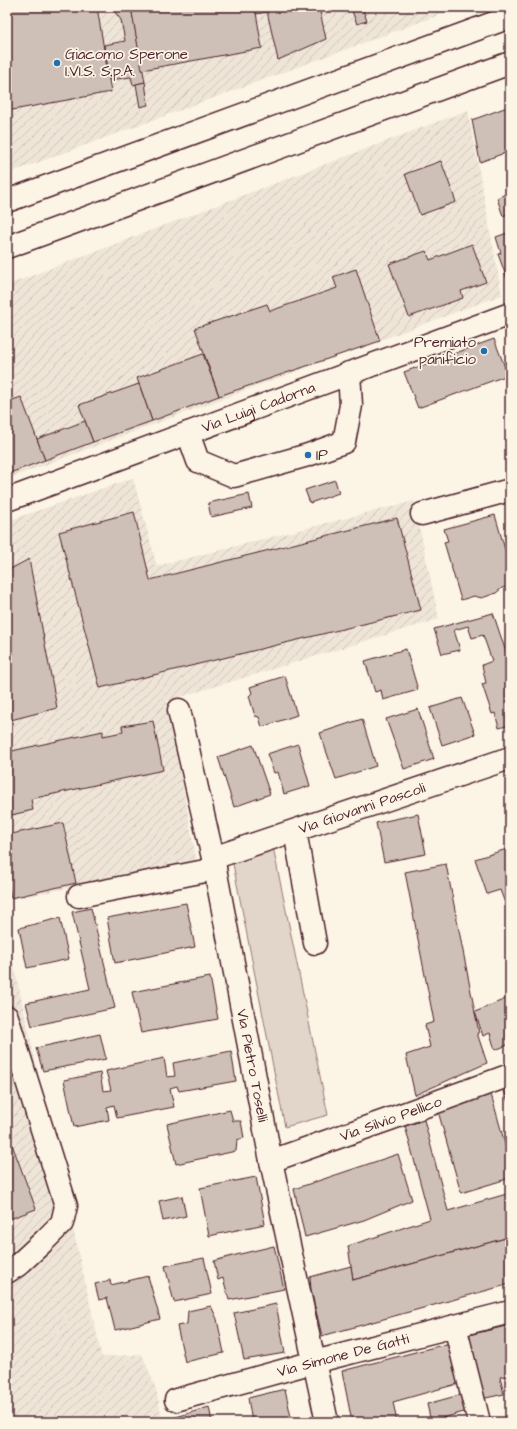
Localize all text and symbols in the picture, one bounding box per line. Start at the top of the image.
place label: Giacomo Sperone I.VI.S. S.p.A. [65,44,188,82]
marker: Giacomo Sperone I.VI.S. S.p.A. [52,58,62,68]
place label: Premiato panificio [414,332,477,370]
marker: Premiato panificio [479,346,489,356]
street label: Via Luigi Cadorna [199,377,319,438]
place label: IP [316,445,328,466]
marker: IP [303,450,313,460]
street label: Via Giovanni Pascoli [296,777,429,839]
street label: Via Pietro Toselli [231,1007,273,1124]
street label: Via Silvio Pellico [337,1091,445,1147]
street label: Via Simone De Gatti [275,1328,412,1383]

